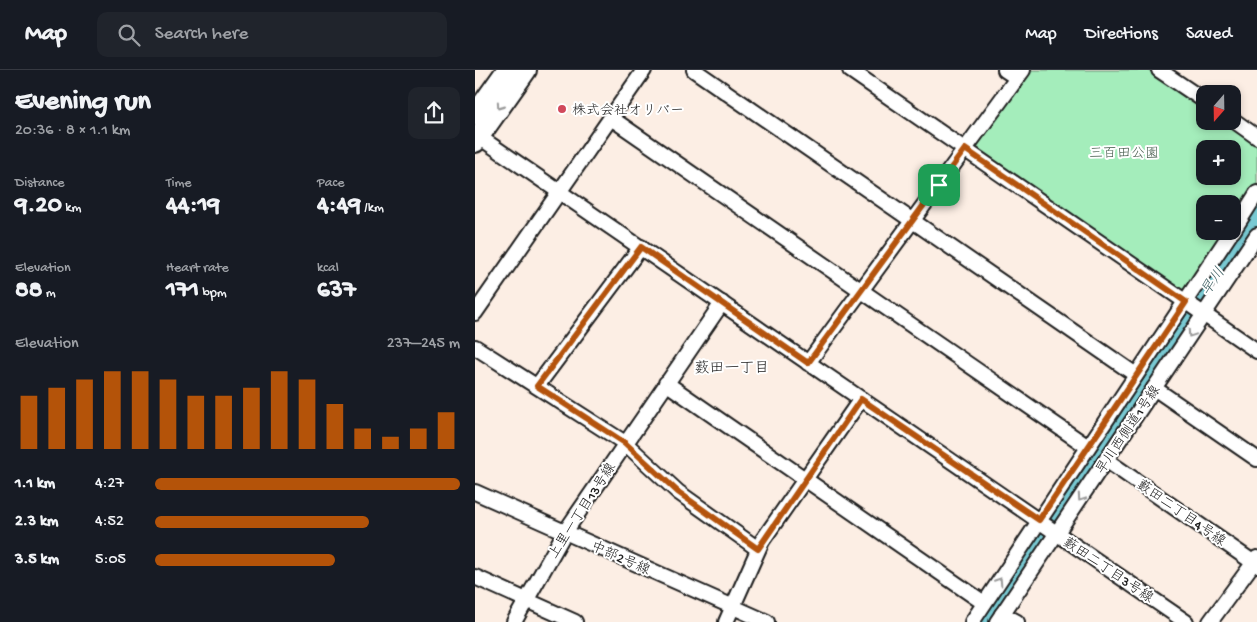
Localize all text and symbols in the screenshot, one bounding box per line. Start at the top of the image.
search box [97,12,447,57]
text: Map [25,20,67,49]
icon: search [115,21,143,49]
text: Search here [155,23,248,46]
text: Map [1025,24,1057,45]
text: Directions [1085,24,1158,45]
text: Saved [1186,24,1232,45]
north arrow [1196,85,1241,130]
map controls [1196,85,1241,240]
text: Evening run [15,86,151,119]
button: share [408,87,460,139]
one-way arrow [497,100,506,110]
marker: 株式会社オリバー [556,103,568,115]
place label: 株式会社オリバー [572,103,684,120]
text: 20:36 · 8 × 1.1 km [15,122,130,141]
button: + [1196,140,1241,185]
park label: 三百田公園 [1089,146,1159,163]
pin [918,164,960,206]
icon: arrive [925,171,953,199]
text: Distance [15,175,64,192]
text: Time [166,175,192,192]
text: Pace [317,175,344,192]
text: 9.20 [15,192,62,221]
text: 44:19 [166,192,220,221]
text: 4:49 [317,192,361,221]
button: − [1196,195,1241,240]
text: km [62,200,81,217]
text: /km [361,200,384,217]
text: Elevation [15,260,71,277]
text: Heart rate [166,260,229,277]
text: kcal [317,260,339,277]
water label: 早川 [1198,265,1230,300]
text: 88 [15,277,42,306]
text: 171 [166,277,199,306]
text: 637 [317,277,356,306]
text: m [42,285,56,302]
text: bpm [199,285,227,302]
one-way arrow [1188,328,1197,338]
text: Elevation [15,335,79,354]
text: 237–245 m [387,335,460,354]
district label: 薮田一丁目 [694,360,770,378]
street label: 早川西側道1号線 [1093,383,1165,478]
street label: 上里一丁目13号線 [546,460,620,563]
text: 1.1 km [15,475,55,494]
text: 4:27 [95,475,124,494]
street label: 藪田二丁目4号線 [1133,477,1228,551]
one-way arrow [1078,492,1087,502]
text: 2.3 km [15,513,58,532]
text: 4:52 [95,513,124,532]
street label: 藪田二丁目3号線 [1059,535,1156,608]
street label: 中部2号線 [588,539,652,580]
text: 3.5 km [15,551,59,570]
text: 5:05 [95,551,126,570]
one-way arrow [992,578,1002,587]

